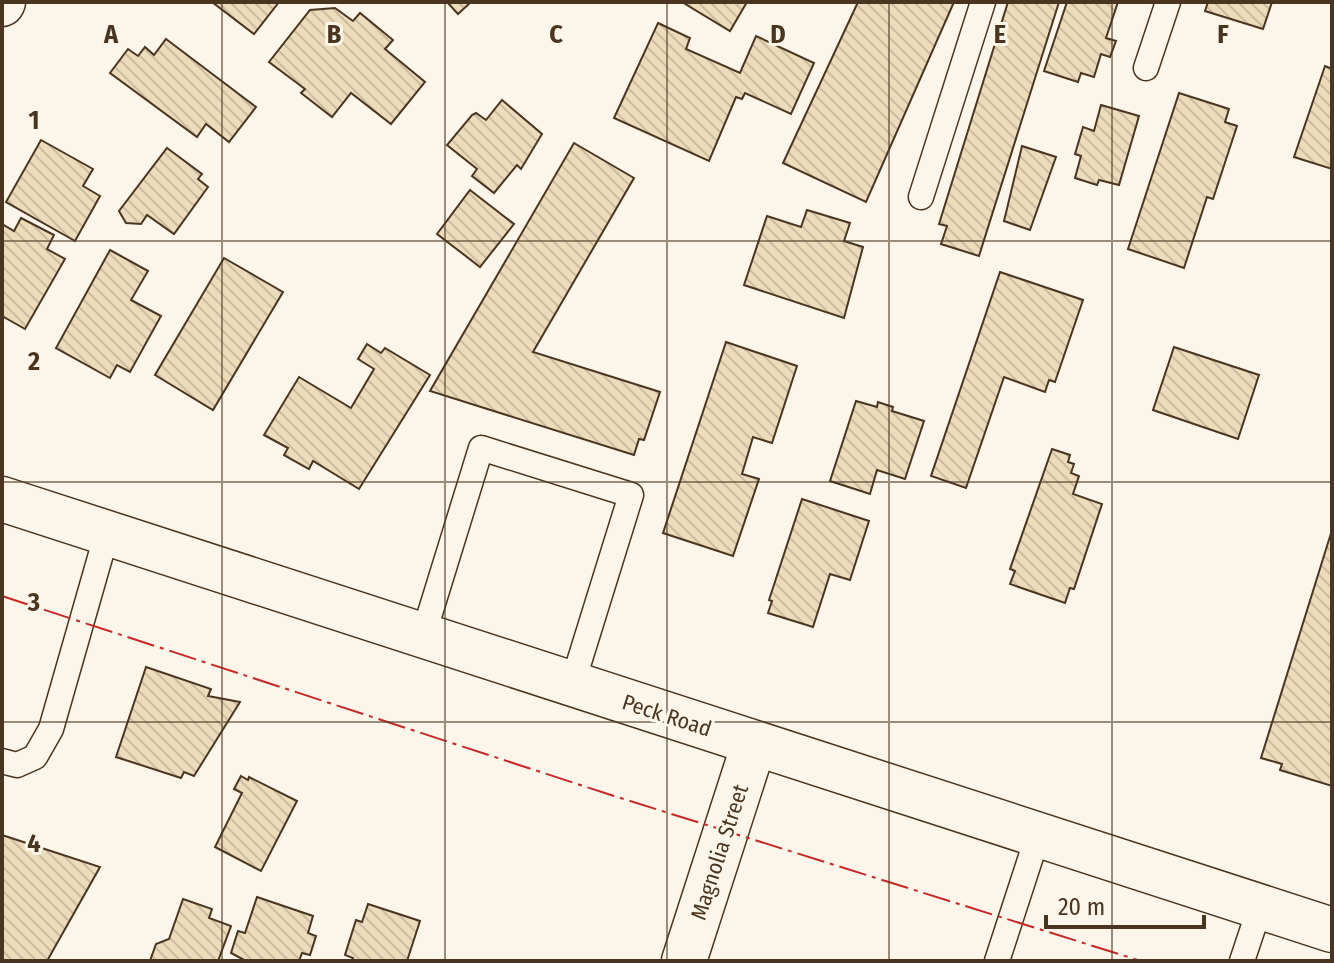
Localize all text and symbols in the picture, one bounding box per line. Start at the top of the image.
text: A [103,19,119,50]
text: B [327,19,342,50]
text: C [549,19,563,50]
text: D [770,19,786,50]
text: E [994,19,1006,50]
text: F [1217,19,1229,50]
text: 1 [29,105,40,136]
text: 2 [27,346,40,377]
text: 3 [27,587,40,618]
street label: Peck Road [619,688,715,743]
street label: Magnolia Street [685,780,754,923]
text: 4 [27,828,41,859]
scale bar [1046,879,1204,929]
text: 20 m [1058,893,1105,921]

